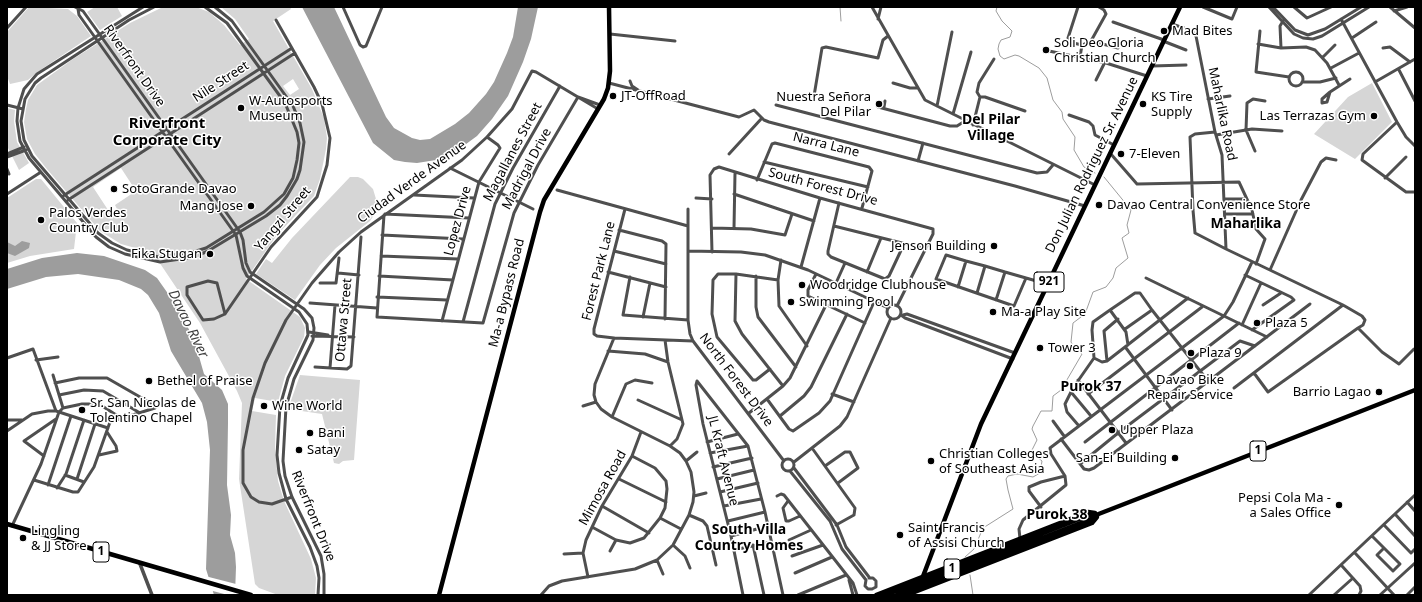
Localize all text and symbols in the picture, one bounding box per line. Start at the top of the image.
street label: Riverfront Drive [100,22,168,110]
place label: Mad Bites [1172,23,1233,39]
marker: Mad Bites [1159,26,1169,36]
place label: Soli Deo Gloria Christian Church [1054,35,1156,66]
marker: Soli Deo Gloria Christian Church [1041,45,1051,55]
street label: Nile Street [190,58,252,106]
street label: Maharlika Road [1204,66,1240,162]
street label: Don Julian Rodriguez Sr. Avenue [1042,74,1142,256]
place label: JT-OffRoad [621,88,686,104]
place label: Nuestra Señora Del Pilar [776,89,871,120]
place label: KS Tire Supply [1151,89,1193,120]
marker: JT-OffRoad [608,91,618,101]
place label: W-Autosports Museum [249,93,333,124]
marker: Nuestra Señora Del Pilar [874,99,884,109]
marker: KS Tire Supply [1138,99,1148,109]
street label: Magallanes Street [480,100,546,204]
marker: W-Autosports Museum [236,103,246,113]
place label: Las Terrazas Gym [1260,108,1366,124]
marker: Las Terrazas Gym [1369,111,1379,121]
district label: Del Pilar Village [962,112,1020,144]
district label: Riverfront Corporate City [113,115,221,150]
street label: Madrigal Drive [499,126,555,212]
street label: Narra Lane [791,129,861,161]
street label: Ciudad Verde Avenue [355,137,469,227]
place label: 7-Eleven [1129,146,1180,162]
marker: 7-Eleven [1116,149,1126,159]
street label: South Forest Drive [767,165,879,209]
place label: SotoGrande Davao [122,181,237,197]
marker: SotoGrande Davao [109,184,119,194]
street label: Yangzi Street [252,184,314,254]
street label: Lopez Drive [441,184,475,258]
place label: Davao Central Convenience Store [1107,197,1310,213]
place label: Mang Jose [180,198,243,214]
marker: Davao Central Convenience Store [1094,200,1104,210]
marker: Mang Jose [246,201,256,211]
place label: Palos Verdes Country Club [49,205,129,236]
marker: Palos Verdes Country Club [36,215,46,225]
district label: Maharlika [1211,216,1281,232]
street label: Forest Park Lane [579,220,619,322]
street label: Ma-a Bypass Road [486,237,528,349]
place label: Jenson Building [891,238,986,254]
marker: Jenson Building [989,241,999,251]
place label: Fika Stugan [131,246,202,262]
marker: Fika Stugan [205,249,215,259]
road number: 921 [1034,272,1064,292]
street label: Ottawa Street [333,277,355,363]
place label: Woodridge Clubhouse [810,277,946,293]
marker: Woodridge Clubhouse [797,280,807,290]
water label: Davao River [164,287,212,361]
place label: Swimming Pool [799,294,894,310]
marker: Swimming Pool [786,297,796,307]
place label: Ma-a Play Site [1001,304,1086,320]
marker: Ma-a Play Site [988,307,998,317]
place label: Plaza 5 [1265,315,1308,331]
marker: Plaza 5 [1252,318,1262,328]
street label: North Forest Drive [696,330,776,430]
place label: Tower 3 [1048,340,1096,356]
marker: Tower 3 [1035,343,1045,353]
place label: Plaza 9 [1199,345,1242,361]
marker: Plaza 9 [1186,348,1196,358]
marker: Davao Bike Repair Service [1185,361,1195,371]
place label: Davao Bike Repair Service [1147,372,1233,403]
place label: Bethel of Praise [157,373,252,389]
marker: Bethel of Praise [144,376,154,386]
district label: Purok 37 [1061,379,1121,395]
place label: Barrio Lagao [1293,384,1371,400]
marker: Barrio Lagao [1374,387,1384,397]
place label: Sr. San Nicolas de Tolentino Chapel [90,395,196,426]
place label: Wine World [272,398,343,414]
marker: Wine World [259,401,269,411]
marker: Sr. San Nicolas de Tolentino Chapel [77,405,87,415]
street label: JL Kraft Avenue [704,414,742,508]
place label: Upper Plaza [1120,422,1193,438]
place label: Bani [318,425,345,441]
marker: Upper Plaza [1107,425,1117,435]
marker: Bani [305,428,315,438]
road number: 1 [1250,441,1266,461]
place label: Satay [307,442,340,458]
marker: Satay [294,445,304,455]
place label: Christian Colleges of Southeast Asia [939,446,1049,477]
street label: Mimosa Road [576,448,630,528]
place label: San-Ei Building [1076,450,1167,466]
marker: San-Ei Building [1170,453,1180,463]
marker: Christian Colleges of Southeast Asia [926,456,936,466]
street label: Riverfront Drive [288,468,338,564]
place label: Pepsi Cola Ma - a Sales Office [1238,490,1331,521]
marker: Pepsi Cola Ma - a Sales Office [1334,500,1344,510]
district label: Purok 38 [1027,507,1087,523]
place label: Saint Francis of Assisi Church [908,520,1004,551]
district label: South Villa Country Homes [695,522,803,554]
place label: Lingling & JJ Store [31,523,87,554]
marker: Saint Francis of Assisi Church [895,530,905,540]
marker: Lingling & JJ Store [18,533,28,543]
road number: 1 [93,542,109,562]
road number: 1 [944,559,960,579]

